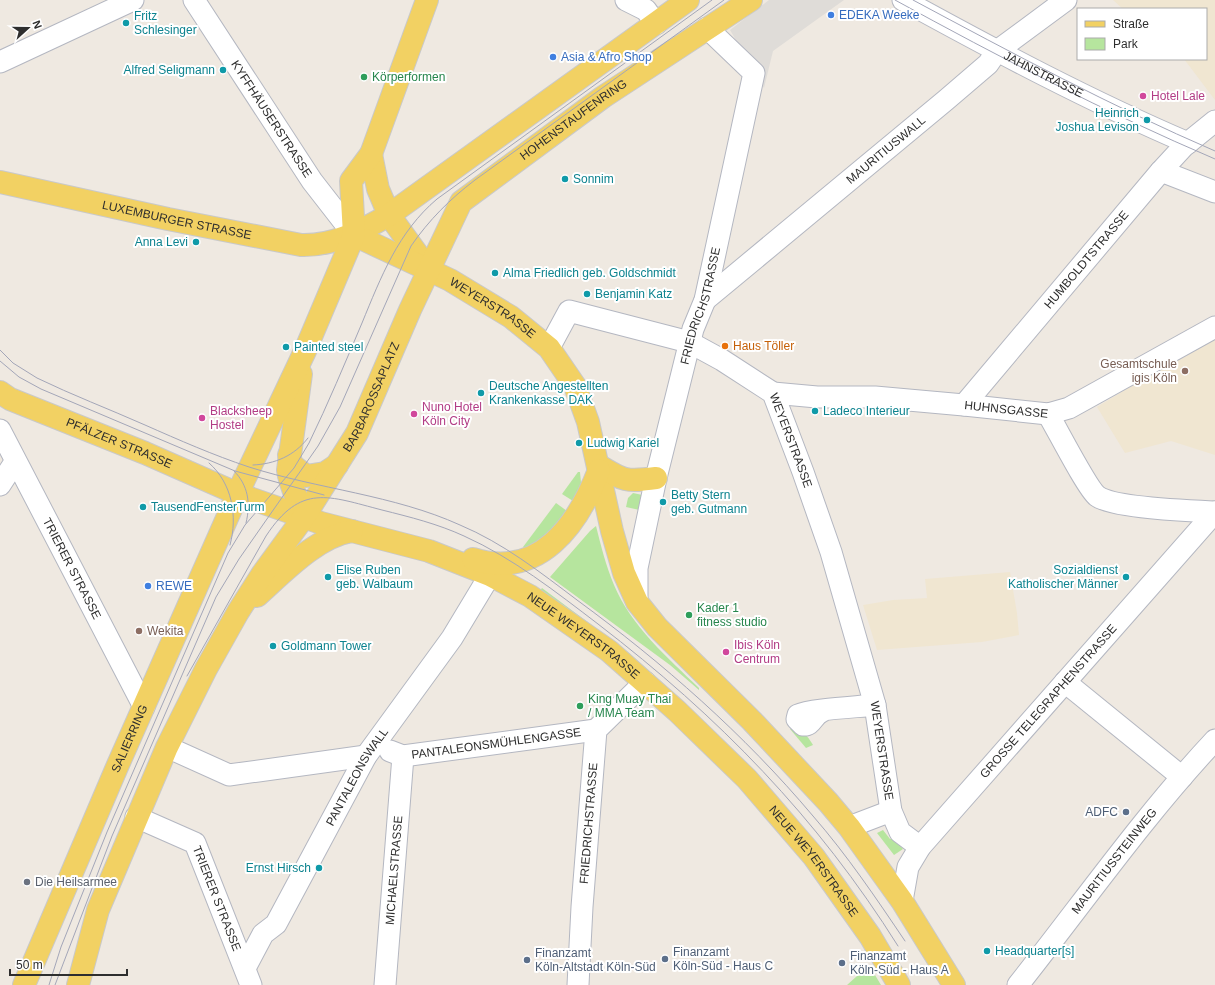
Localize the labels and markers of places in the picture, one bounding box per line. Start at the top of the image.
place label: EDEKA Weeke [839,8,920,22]
place label: Fritz Schlesinger [134,9,197,37]
marker: EDEKA Weeke [826,10,836,20]
marker: Fritz Schlesinger [121,18,131,28]
place label: Asia & Afro Shop [561,50,652,64]
marker: Asia & Afro Shop [548,52,558,62]
place label: Alfred Seligmann [124,63,215,77]
marker: Alfred Seligmann [218,65,228,75]
place label: Körperformen [372,70,445,84]
marker: Körperformen [359,72,369,82]
place label: Hotel Lale [1151,89,1205,103]
marker: Hotel Lale [1138,91,1148,101]
place label: Heinrich Joshua Levison [1056,106,1139,134]
marker: Heinrich Joshua Levison [1142,115,1152,125]
place label: Sonnim [573,172,614,186]
marker: Sonnim [560,174,570,184]
place label: Anna Levi [135,235,188,249]
marker: Anna Levi [191,237,201,247]
place label: Alma Friedlich geb. Goldschmidt [503,266,676,280]
marker: Alma Friedlich geb. Goldschmidt [490,268,500,278]
place label: Benjamin Katz [595,287,672,301]
marker: Benjamin Katz [582,289,592,299]
place label: Haus Töller [733,339,794,353]
place label: Painted steel [294,340,363,354]
marker: Haus Töller [720,341,730,351]
marker: Painted steel [281,342,291,352]
place label: Gesamtschule igis Köln [1100,357,1177,385]
marker: Gesamtschule igis Köln [1180,366,1190,376]
place label: Deutsche Angestellten Krankenkasse DAK [489,379,608,407]
marker: Deutsche Angestellten Krankenkasse DAK [476,388,486,398]
place label: Nuno Hotel Köln City [422,400,482,428]
place label: Blacksheep Hostel [210,404,272,432]
place label: Ladeco Interieur [823,404,910,418]
marker: Ladeco Interieur [810,406,820,416]
marker: Nuno Hotel Köln City [409,409,419,419]
marker: Blacksheep Hostel [197,413,207,423]
place label: Ludwig Kariel [587,436,659,450]
marker: Ludwig Kariel [574,438,584,448]
place label: Betty Stern geb. Gutmann [671,488,747,516]
marker: Betty Stern geb. Gutmann [658,497,668,507]
place label: TausendFensterTurm [151,500,265,514]
marker: TausendFensterTurm [138,502,148,512]
place label: Elise Ruben geb. Walbaum [336,563,413,591]
place label: Sozialdienst Katholischer Männer [1008,563,1119,591]
marker: Elise Ruben geb. Walbaum [323,572,333,582]
marker: Sozialdienst Katholischer Männer [1121,572,1131,582]
place label: REWE [156,579,192,593]
marker: REWE [143,581,153,591]
place label: Kader 1 fitness studio [697,601,767,629]
marker: Kader 1 fitness studio [684,610,694,620]
place label: Wekita [147,624,184,638]
marker: Wekita [134,626,144,636]
place label: Ibis Köln Centrum [734,638,780,666]
place label: Goldmann Tower [281,639,372,653]
marker: Goldmann Tower [268,641,278,651]
marker: Ibis Köln Centrum [721,647,731,657]
place label: King Muay Thai / MMA Team [588,692,671,720]
marker: King Muay Thai / MMA Team [575,701,585,711]
place label: ADFC [1085,805,1118,819]
marker: ADFC [1121,807,1131,817]
place label: Ernst Hirsch [246,861,311,875]
marker: Ernst Hirsch [314,863,324,873]
place label: Die Heilsarmee [35,875,117,889]
marker: Die Heilsarmee [22,877,32,887]
place label: Headquarter[s] [995,944,1074,958]
place label: Finanzamt Köln-Süd - Haus C [673,945,773,973]
place label: Finanzamt Köln-Altstadt Köln-Süd [535,946,656,974]
marker: Headquarter[s] [982,946,992,956]
place label: Finanzamt Köln-Süd - Haus A [850,949,949,977]
marker: Finanzamt Köln-Süd - Haus C [660,954,670,964]
marker: Finanzamt Köln-Altstadt Köln-Süd [522,955,532,965]
marker: Finanzamt Köln-Süd - Haus A [837,958,847,968]

